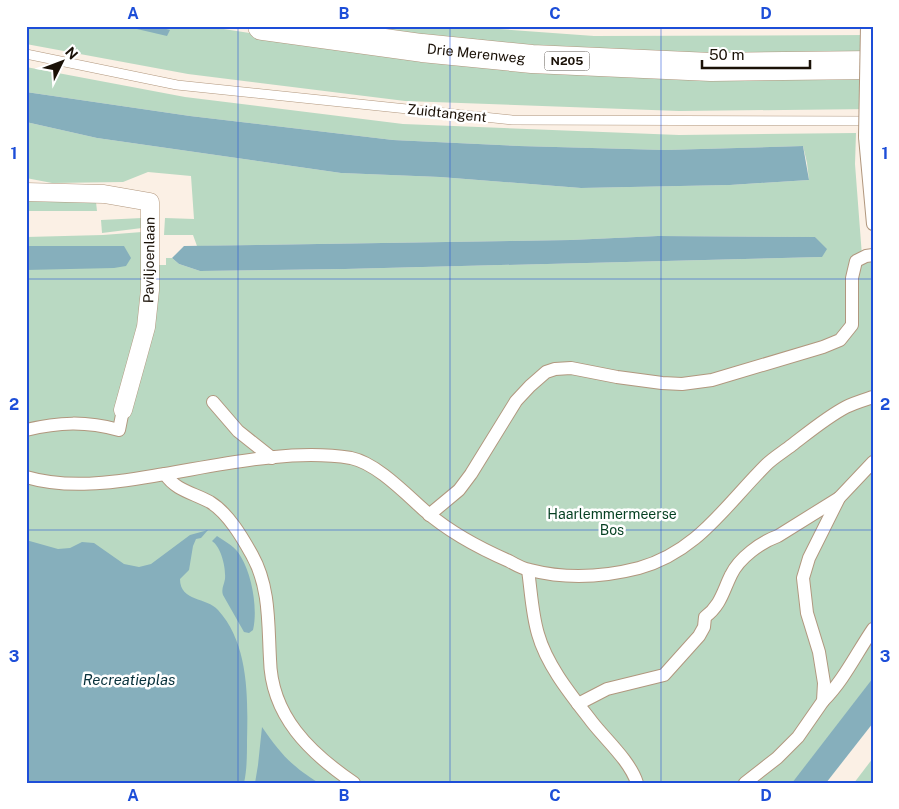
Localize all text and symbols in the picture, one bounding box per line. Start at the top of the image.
text: A [127,4,139,23]
text: B [339,4,350,23]
text: C [549,4,561,23]
text: D [760,4,772,23]
north arrow [38,38,88,88]
scale bar [702,38,809,70]
street label: Drie Merenweg [426,41,526,66]
text: N [62,44,81,63]
text: 50 m [709,46,744,63]
road number: N205 [544,51,590,70]
street label: Zuidtangent [406,101,488,125]
text: 1 [11,144,17,163]
text: 1 [882,144,888,163]
street label: Paviljoenlaan [140,217,158,303]
text: 2 [9,395,19,414]
text: 2 [880,395,890,414]
park label: Haarlemmermeerse Bos [547,506,677,538]
text: 3 [9,647,19,666]
text: 3 [880,647,890,666]
water label: Recreatieplas [83,671,175,688]
text: A [127,786,139,805]
text: B [339,786,350,805]
text: C [549,786,561,805]
text: D [760,786,772,805]

